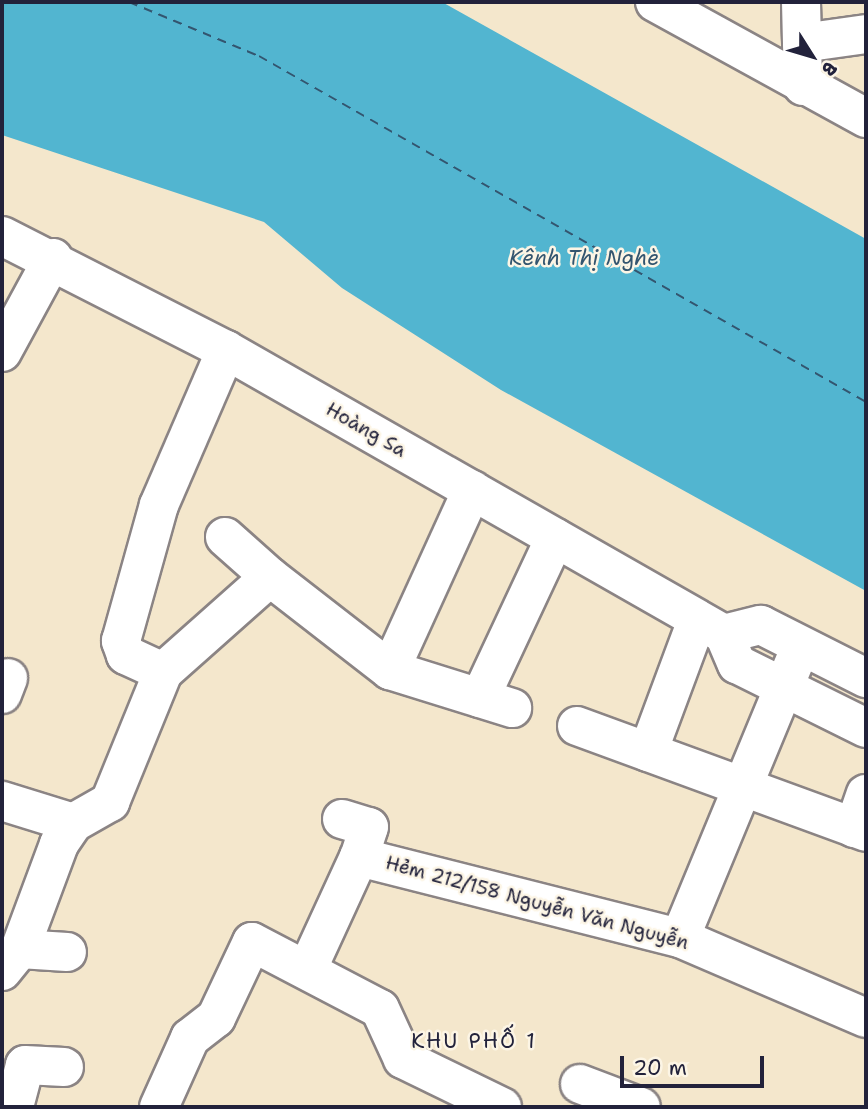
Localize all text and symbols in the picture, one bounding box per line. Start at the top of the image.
north arrow [777,21,847,91]
text: B [816,57,843,81]
water label: Kênh Thị Nghè [509,245,659,271]
street label: Hoàng Sa [322,398,410,462]
street label: Hẻm 212/158 Nguyễn Văn Nguyễn [383,852,691,954]
district label: KHU PHỐ 1 [412,1028,536,1054]
scale bar [623,1042,766,1086]
text: 20 m [633,1054,687,1082]

